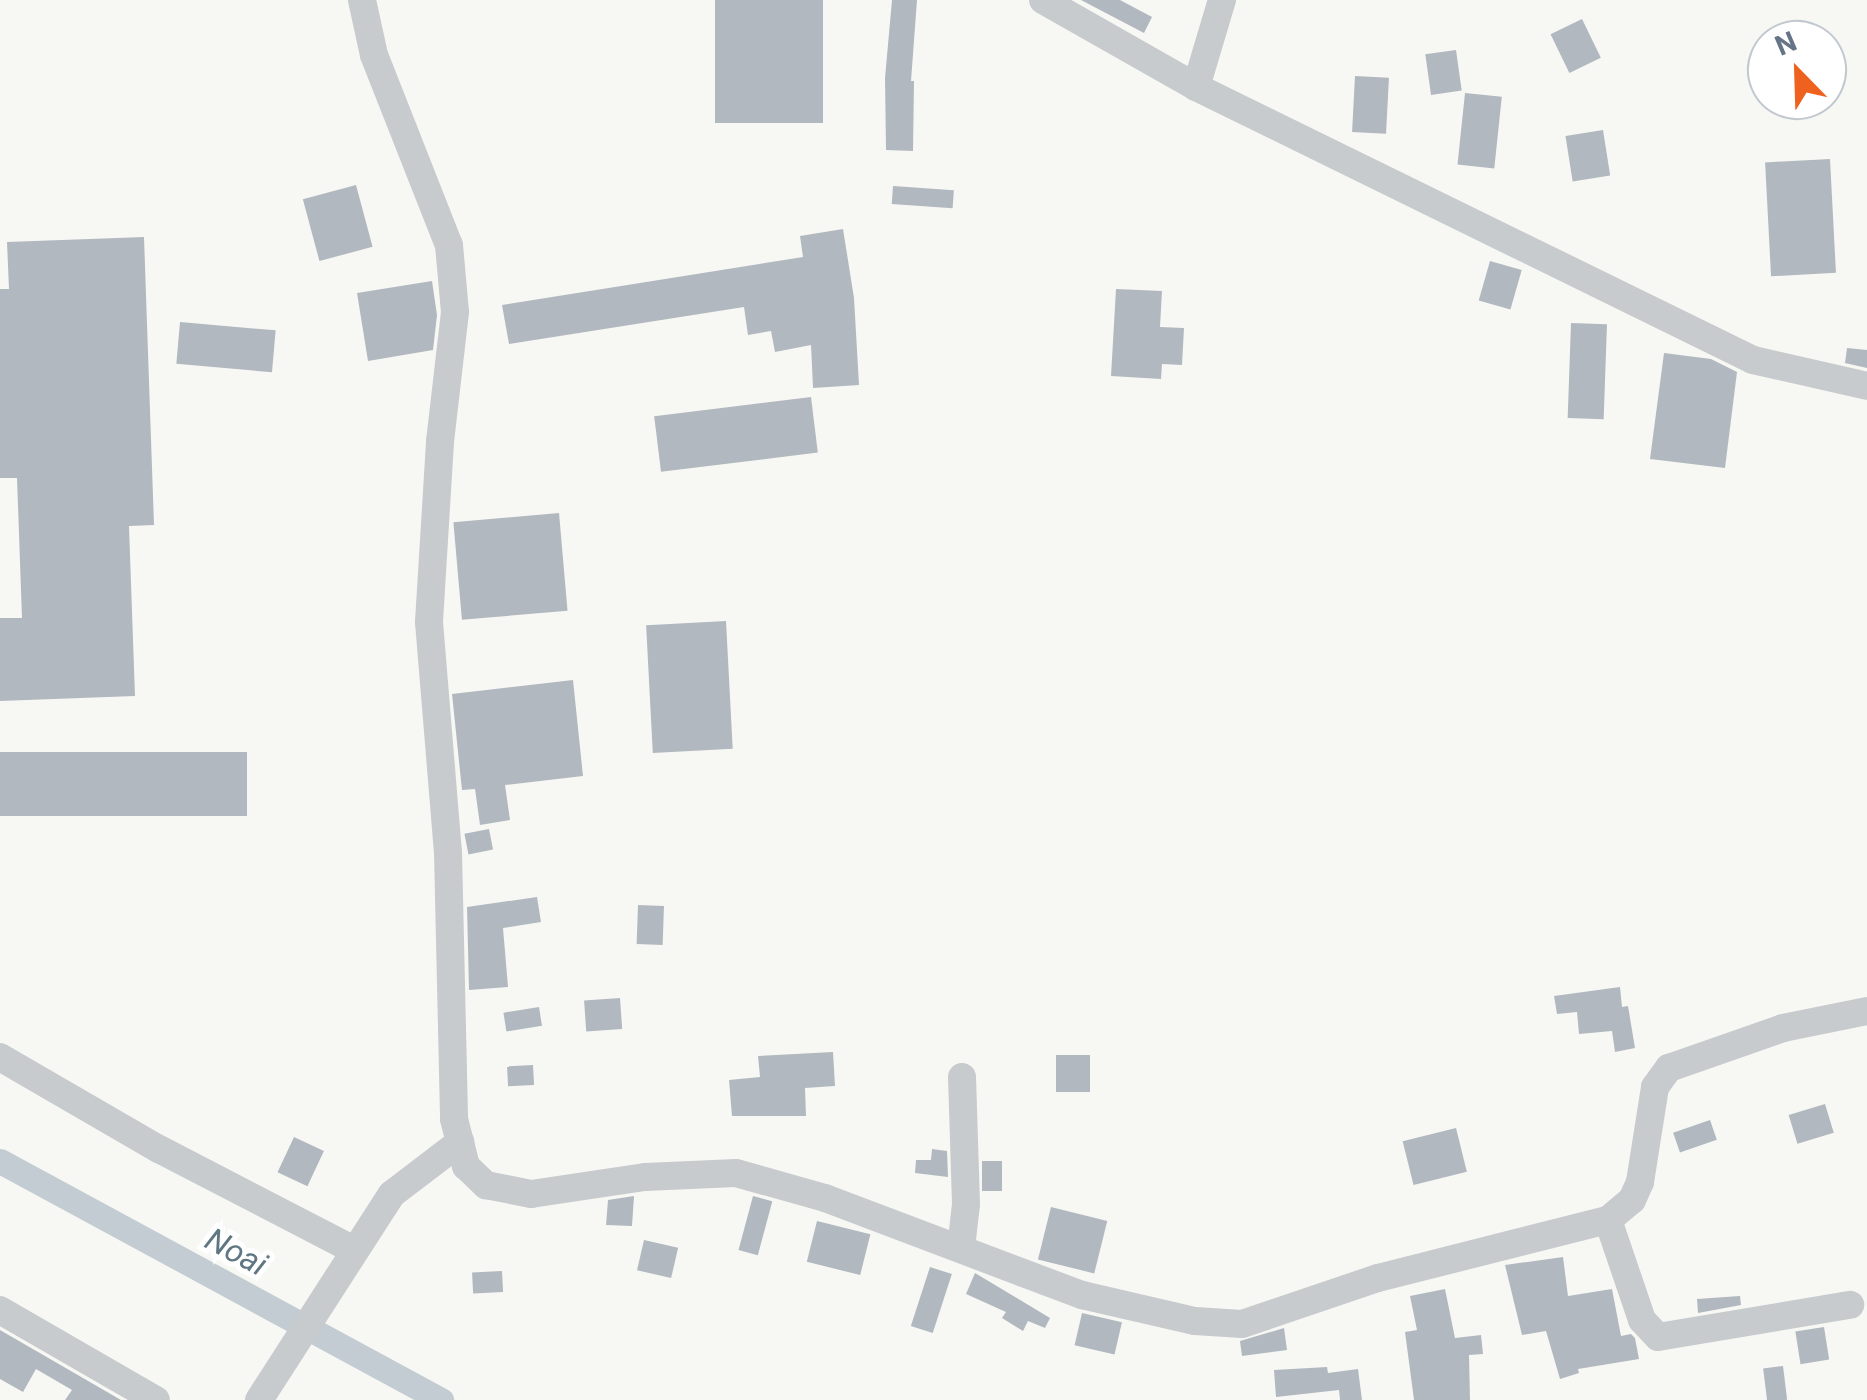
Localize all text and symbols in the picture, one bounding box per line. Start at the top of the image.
north arrow [1747,20,1847,120]
text: N [1770,25,1801,63]
water label: Noai [199,1220,273,1284]

